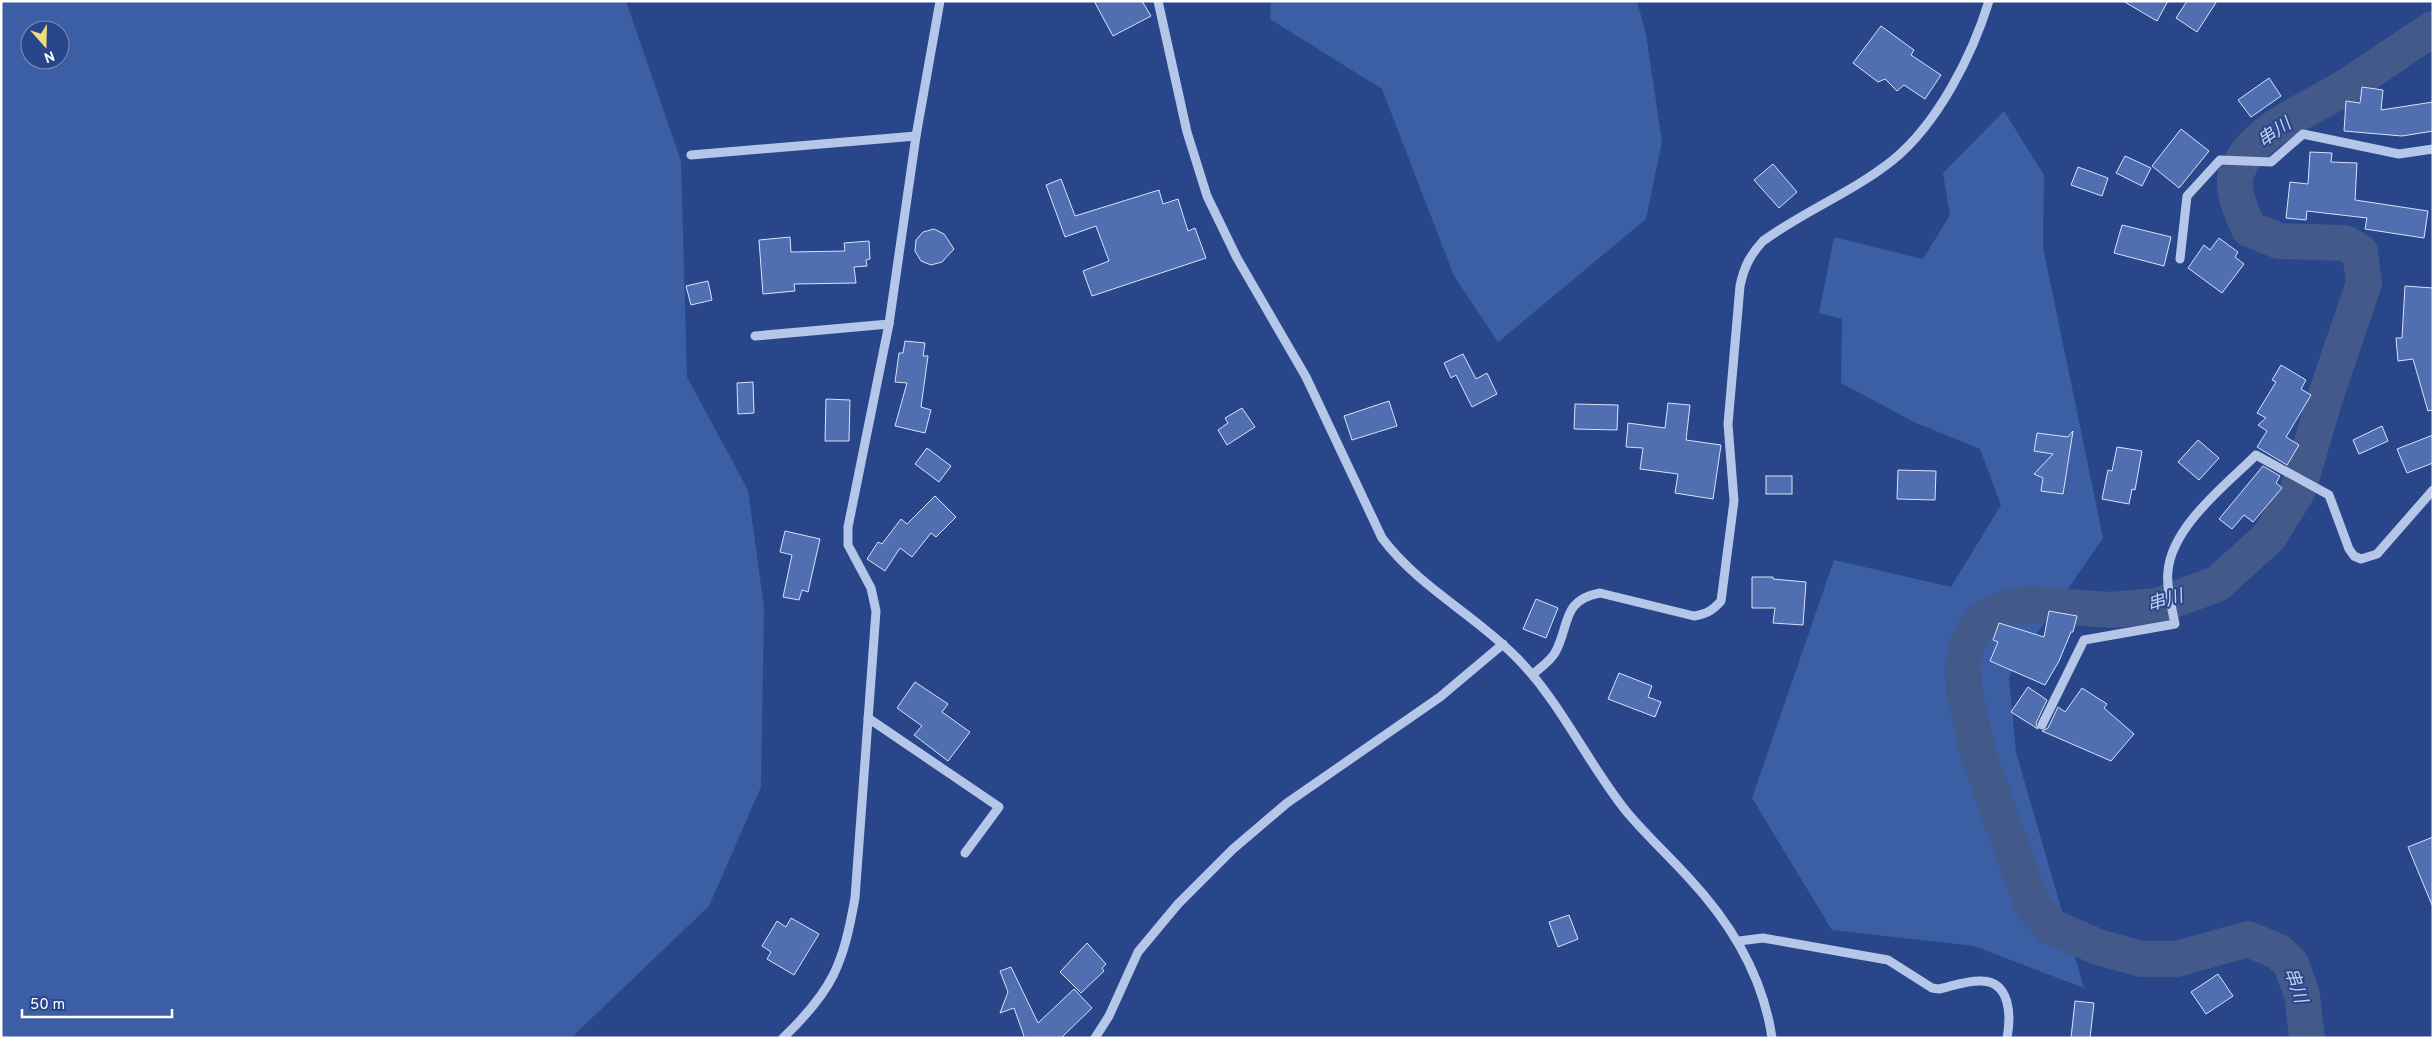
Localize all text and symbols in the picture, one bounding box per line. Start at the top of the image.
north arrow [20,20,70,70]
text: N [41,46,57,66]
water label: 串川 [2254,112,2298,153]
water label: 串川 [2145,585,2188,617]
water label: 串川 [2278,965,2312,1008]
scale bar [22,986,172,1018]
text: 50 m [30,996,65,1015]

